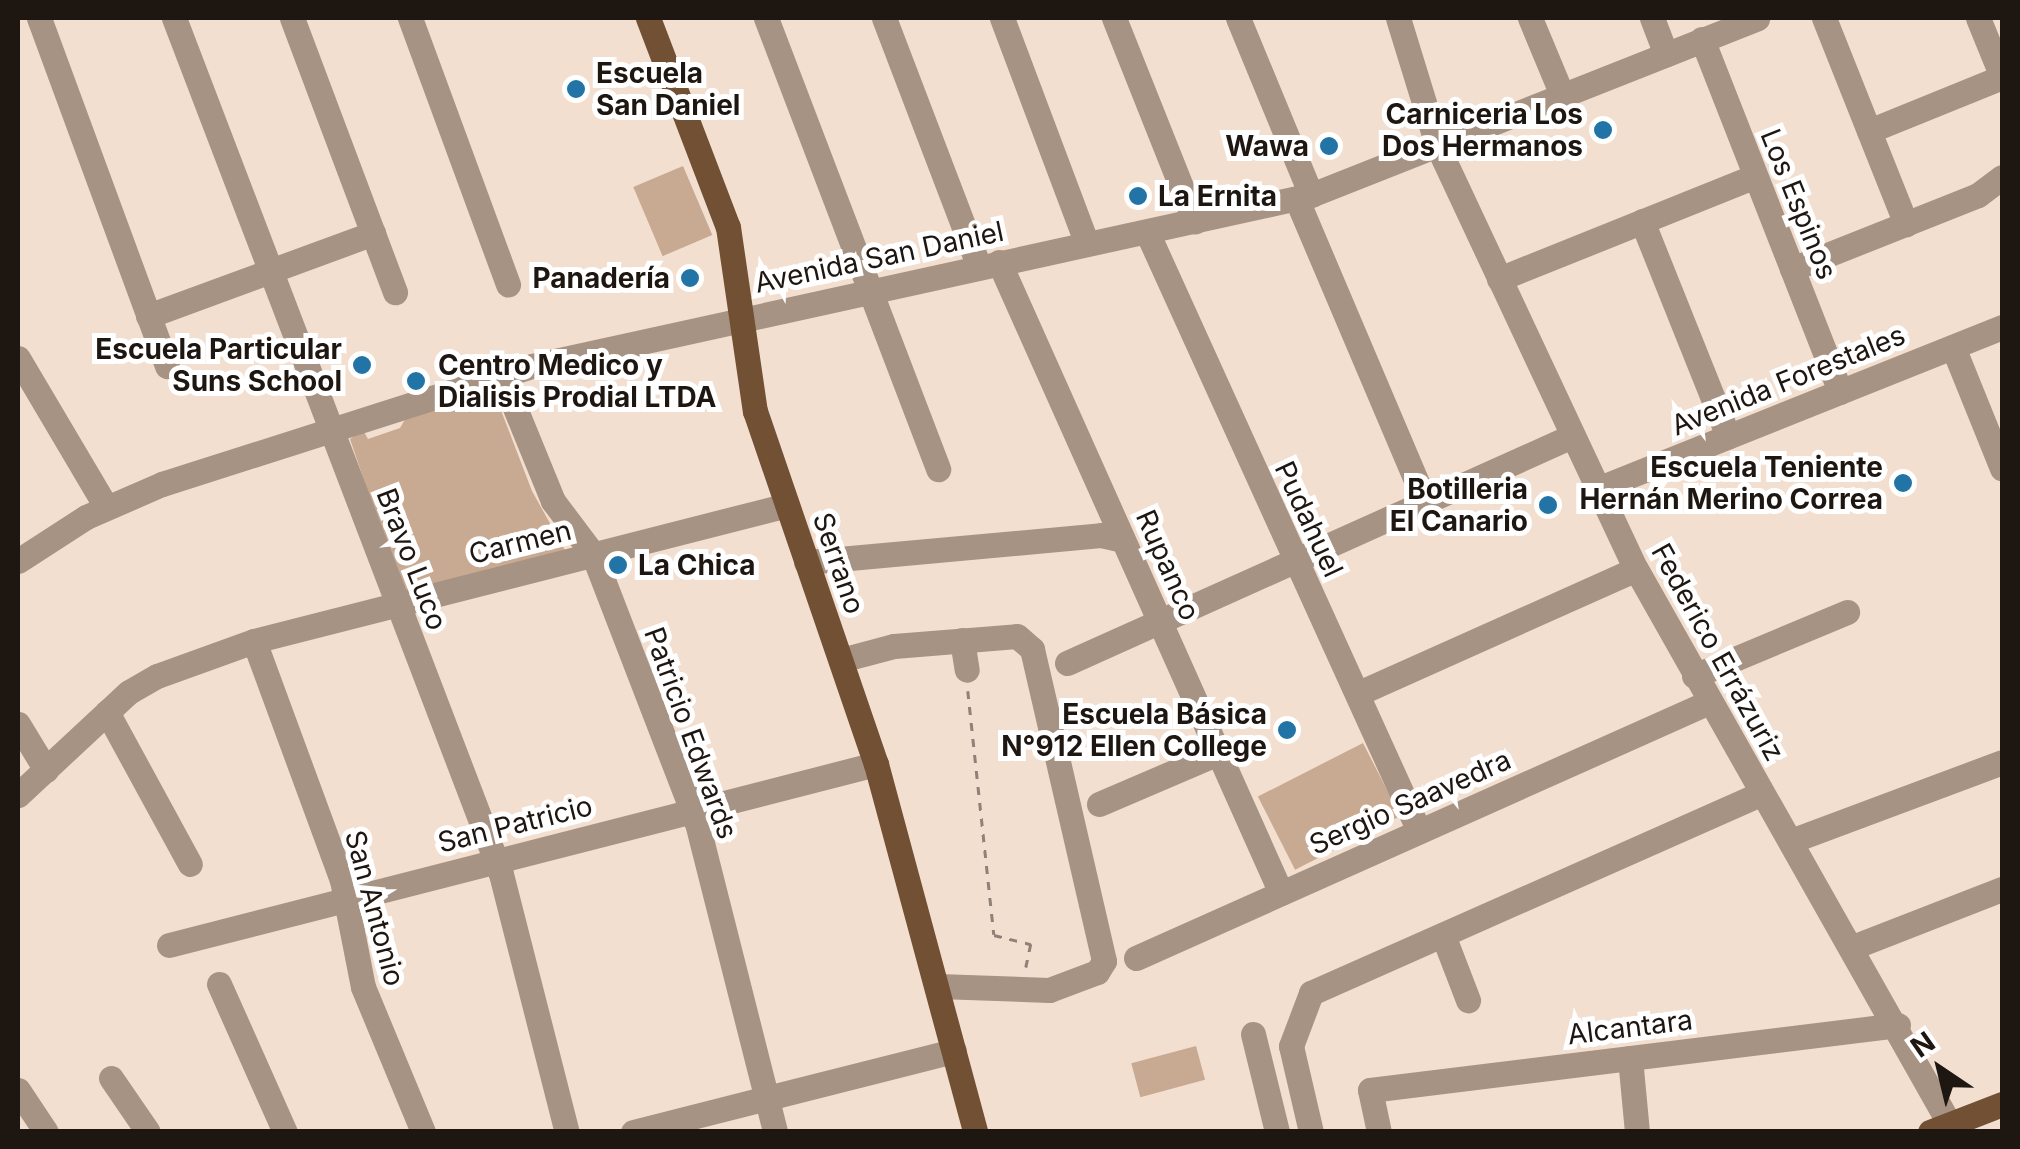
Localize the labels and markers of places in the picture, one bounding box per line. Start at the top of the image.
place label: Escuela San Daniel [596,56,740,122]
marker: Escuela San Daniel [565,78,587,100]
place label: Carniceria Los Dos Hermanos [1382,97,1583,163]
marker: Carniceria Los Dos Hermanos [1592,119,1614,141]
place label: Wawa [1225,129,1309,163]
marker: Wawa [1318,135,1340,157]
place label: La Ernita [1158,179,1277,213]
marker: La Ernita [1127,185,1149,207]
place label: Panadería [532,261,670,295]
marker: Panadería [679,267,701,289]
place label: Escuela Particular Suns School [95,332,342,398]
place label: Centro Medico y Dialisis Prodial LTDA [438,348,716,414]
marker: Escuela Particular Suns School [351,354,373,376]
marker: Centro Medico y Dialisis Prodial LTDA [403,368,429,394]
place label: Escuela Teniente Hernán Merino Correa [1579,450,1883,516]
place label: Botilleria El Canario [1390,472,1528,538]
marker: Escuela Teniente Hernán Merino Correa [1892,472,1914,494]
marker: Botilleria El Canario [1537,494,1559,516]
place label: La Chica [638,548,755,582]
marker: La Chica [607,554,629,576]
place label: Escuela Básica N°912 Ellen College [1001,697,1267,763]
marker: Escuela Básica N°912 Ellen College [1276,719,1298,741]

